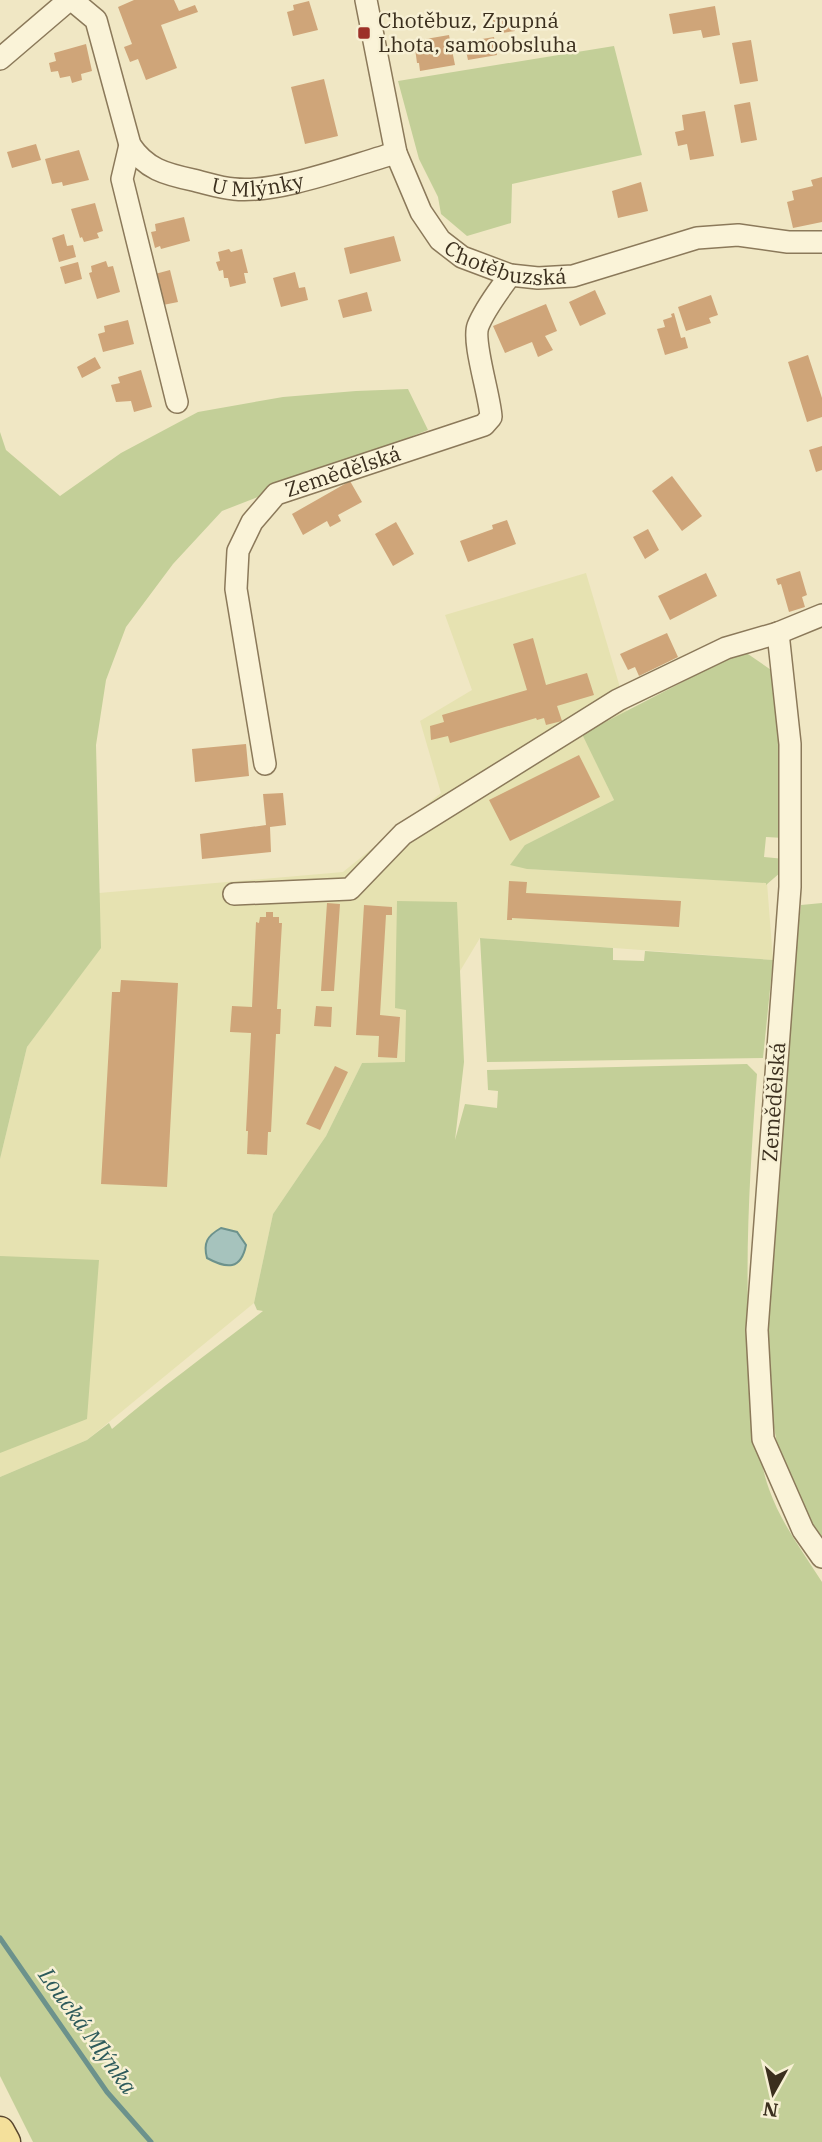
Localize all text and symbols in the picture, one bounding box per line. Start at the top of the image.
place label: Chotěbuz, Zpupná Lhota, samoobsluha [378,6,577,58]
marker: Chotěbuz, Zpupná Lhota, samoobsluha [356,25,372,41]
street label: U Mlýnky [209,166,307,203]
street label: Chotěbuzská [439,233,567,291]
street label: Zemědělská [281,439,404,503]
street label: Zemědělská [755,1041,791,1163]
water label: Loucká Mlýnka [32,1960,145,2100]
north arrow [738,2058,808,2128]
text: N [762,2097,780,2123]

